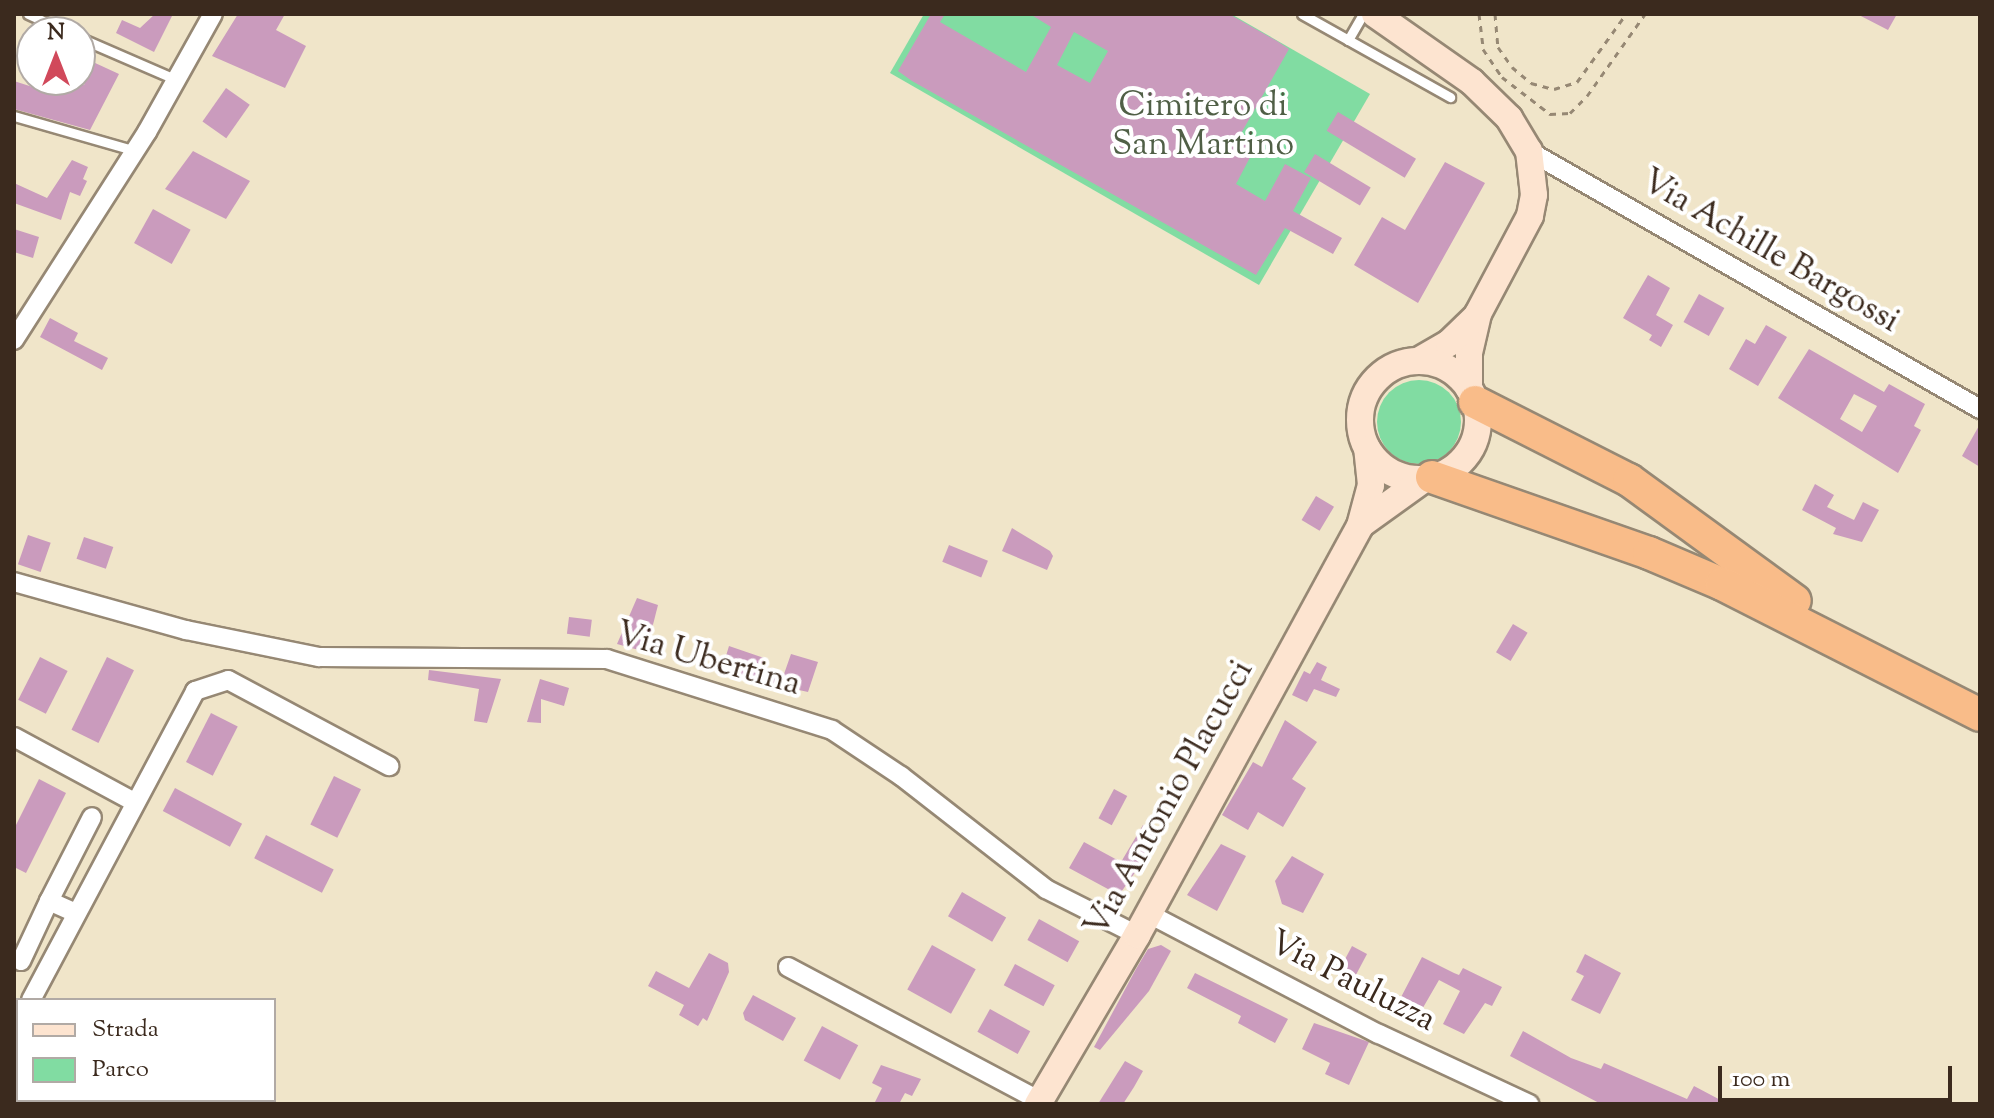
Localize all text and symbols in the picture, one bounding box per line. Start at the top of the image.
north arrow [16,16,96,96]
text: N [47,18,65,50]
park label: Cimitero di San Martino [1112,86,1294,166]
street label: Via Achille Bargossi [1634,162,1906,342]
street label: Via Ubertina [611,614,805,706]
street label: Via Antonio Placucci [1077,653,1263,945]
street label: Via Pauluzza [1262,923,1442,1041]
legend [16,998,276,1102]
text: Strada [92,1013,159,1047]
scale bar [1722,1050,1956,1100]
text: Parco [92,1053,149,1087]
text: 100 m [1732,1063,1790,1097]

